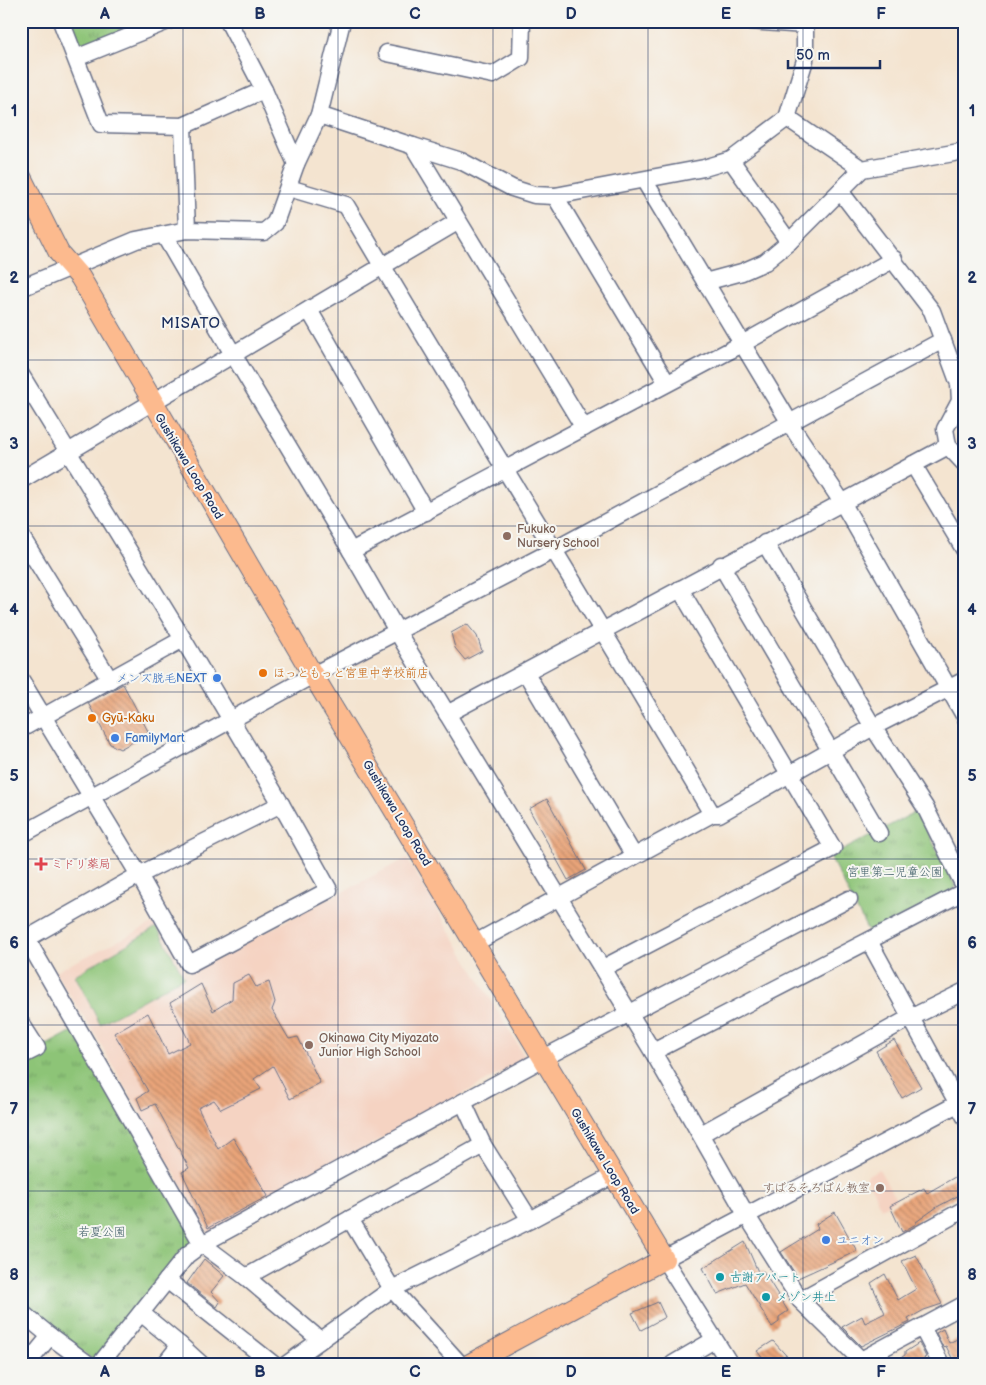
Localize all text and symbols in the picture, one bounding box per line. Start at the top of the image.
text: A [99,5,110,24]
text: B [254,5,266,24]
text: C [409,5,421,24]
text: D [565,5,577,24]
text: E [721,5,731,24]
text: F [876,5,886,24]
scale bar [788,38,881,70]
text: 50 m [796,46,830,65]
text: 1 [11,102,17,121]
text: 1 [969,102,975,121]
text: 2 [9,269,19,288]
text: 2 [967,269,977,288]
district label: MISATO [161,314,221,333]
street label: Gushikawa Loop Road [151,411,226,522]
text: 3 [9,435,19,454]
text: 3 [967,435,977,454]
place label: Fukuko Nursery School [517,522,599,551]
marker: Fukuko Nursery School [501,530,513,542]
text: 4 [9,601,19,620]
text: 4 [967,601,977,620]
place label: ほっともっと宮里中学校前店 [273,666,429,681]
marker: ほっともっと宮里中学校前店 [257,667,269,679]
place label: メンズ脱毛NEXT [116,671,208,686]
marker: メンズ脱毛NEXT [211,672,223,684]
place label: Gyū-Kaku [102,711,155,726]
marker: Gyū-Kaku [86,712,98,724]
place label: FamilyMart [125,731,185,746]
marker: FamilyMart [109,732,121,744]
street label: Gushikawa Loop Road [359,758,434,869]
text: 5 [9,767,19,786]
text: 5 [967,767,977,786]
place label: ミドリ薬局 [51,857,111,872]
marker: ミドリ薬局 [35,858,47,870]
park label: 宮里第二児童公園 [847,865,943,880]
text: 6 [9,934,19,953]
text: 6 [967,934,977,953]
place label: Okinawa City Miyazato Junior High School [319,1031,439,1060]
marker: Okinawa City Miyazato Junior High School [303,1039,315,1051]
text: 7 [10,1100,19,1119]
text: 7 [968,1100,977,1119]
street label: Gushikawa Loop Road [567,1106,642,1217]
place label: すばるそろばん教室 [762,1181,870,1196]
marker: すばるそろばん教室 [874,1182,886,1194]
park label: 若夏公園 [78,1225,126,1240]
place label: ユニオン [836,1233,884,1248]
marker: ユニオン [820,1234,832,1246]
text: 8 [9,1266,19,1285]
text: 8 [967,1266,977,1285]
place label: 古謝アパート [730,1270,801,1285]
marker: 古謝アパート [714,1271,726,1283]
place label: メゾン井上 [776,1290,836,1305]
marker: メゾン井上 [760,1291,772,1303]
text: A [99,1363,110,1382]
text: B [254,1363,266,1382]
text: C [409,1363,421,1382]
text: D [565,1363,577,1382]
text: E [721,1363,731,1382]
text: F [876,1363,886,1382]

